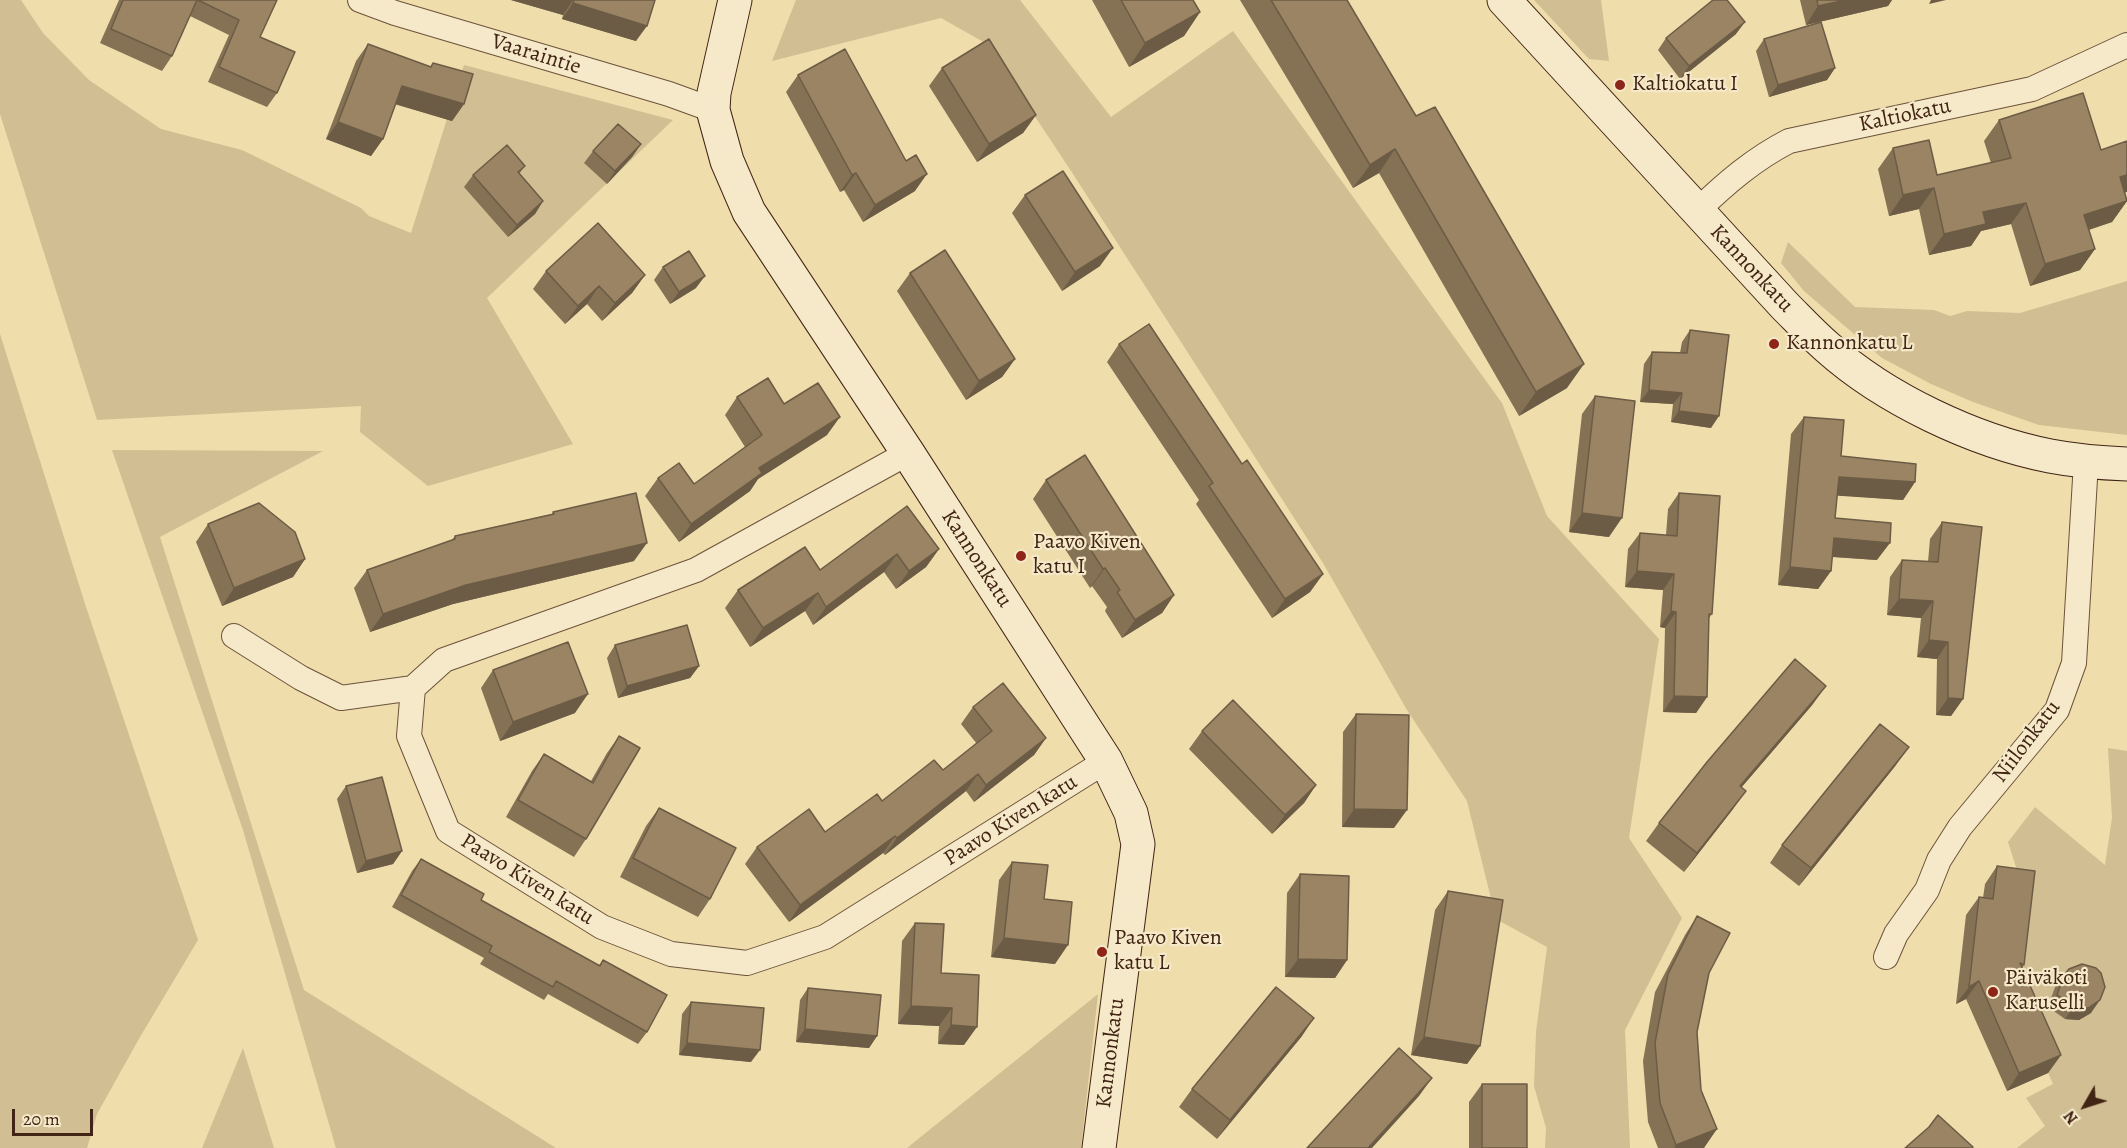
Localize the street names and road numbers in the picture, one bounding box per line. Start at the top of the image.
street label: Vaaraintie [488,29,584,81]
street label: Kaltiokatu [1857,93,1953,139]
street label: Kannonkatu [1704,219,1798,319]
street label: Kannonkatu [935,505,1017,613]
street label: Niilonkatu [1987,696,2067,788]
street label: Paavo Kiven katu [939,769,1083,873]
street label: Paavo Kiven katu [455,828,599,932]
street label: Kannonkatu [1091,996,1131,1110]

